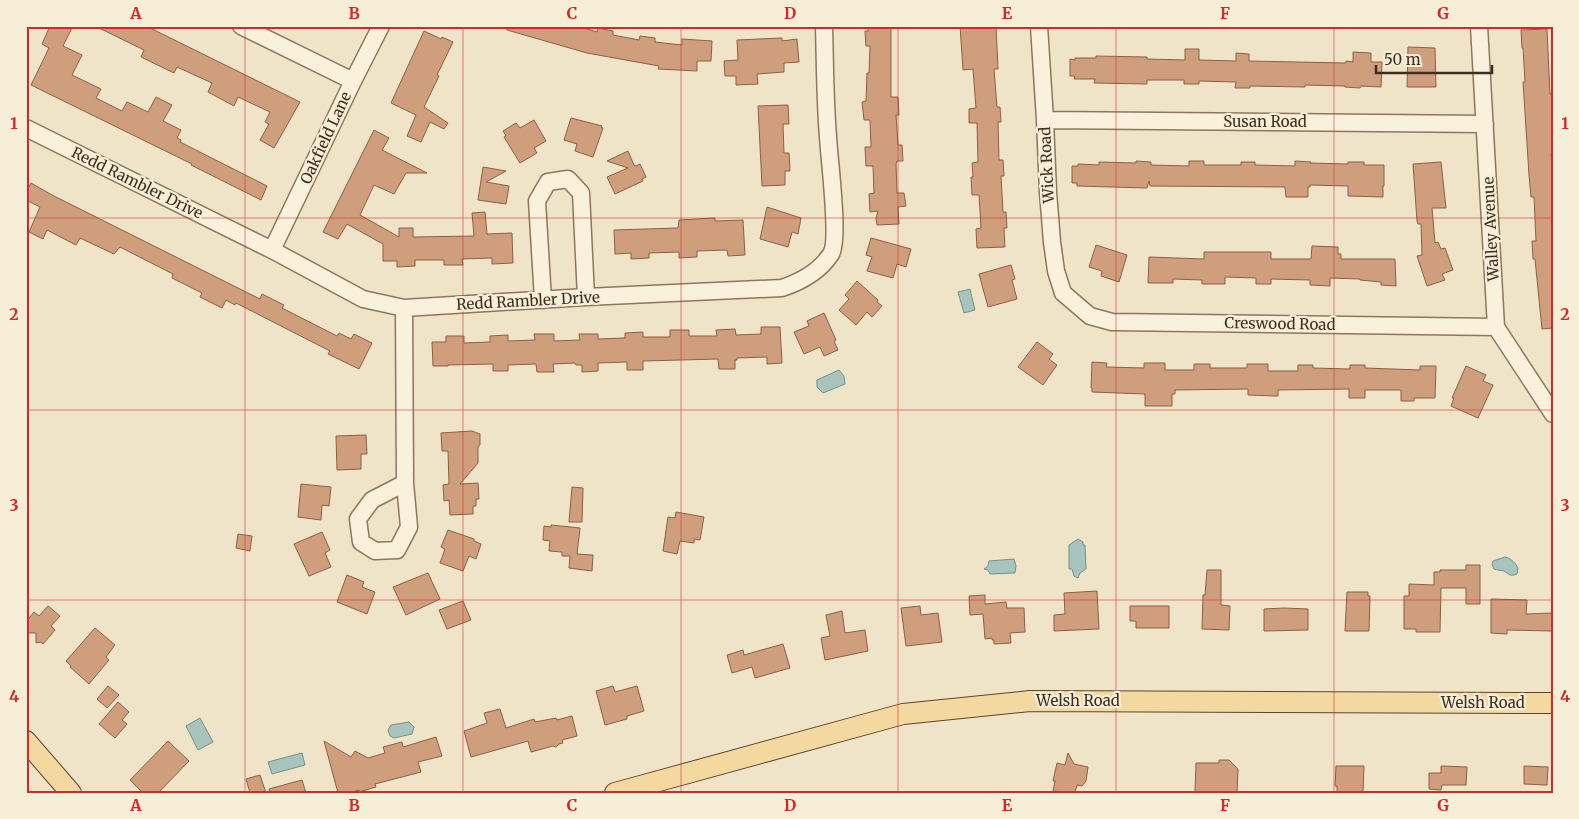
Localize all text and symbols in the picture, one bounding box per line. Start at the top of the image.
text: A [129,3,142,23]
text: B [348,3,360,23]
text: C [567,3,577,23]
text: D [784,3,796,23]
text: E [1002,3,1013,23]
text: F [1220,3,1230,23]
text: G [1437,3,1449,23]
scale bar [1376,42,1493,74]
text: 50 m [1384,50,1421,69]
street label: Oakfield Lane [296,88,355,187]
street label: Susan Road [1223,112,1307,131]
text: 1 [10,113,18,133]
text: 1 [1561,113,1569,133]
street label: Wick Road [1035,126,1058,205]
street label: Redd Rambler Drive [68,142,206,223]
street label: Walley Avenue [1478,176,1503,283]
street label: Redd Rambler Drive [456,287,600,314]
text: 2 [9,304,19,324]
text: 2 [1560,304,1570,324]
street label: Creswood Road [1224,313,1336,334]
text: 3 [9,495,19,515]
text: 3 [1560,495,1570,515]
text: 4 [9,686,19,706]
text: 4 [1560,686,1570,706]
street label: Welsh Road [1035,691,1120,710]
street label: Welsh Road [1440,693,1525,712]
text: A [129,795,142,815]
text: B [348,795,360,815]
text: C [567,795,577,815]
text: D [784,795,796,815]
text: E [1002,795,1013,815]
text: F [1220,795,1230,815]
text: G [1437,795,1449,815]

